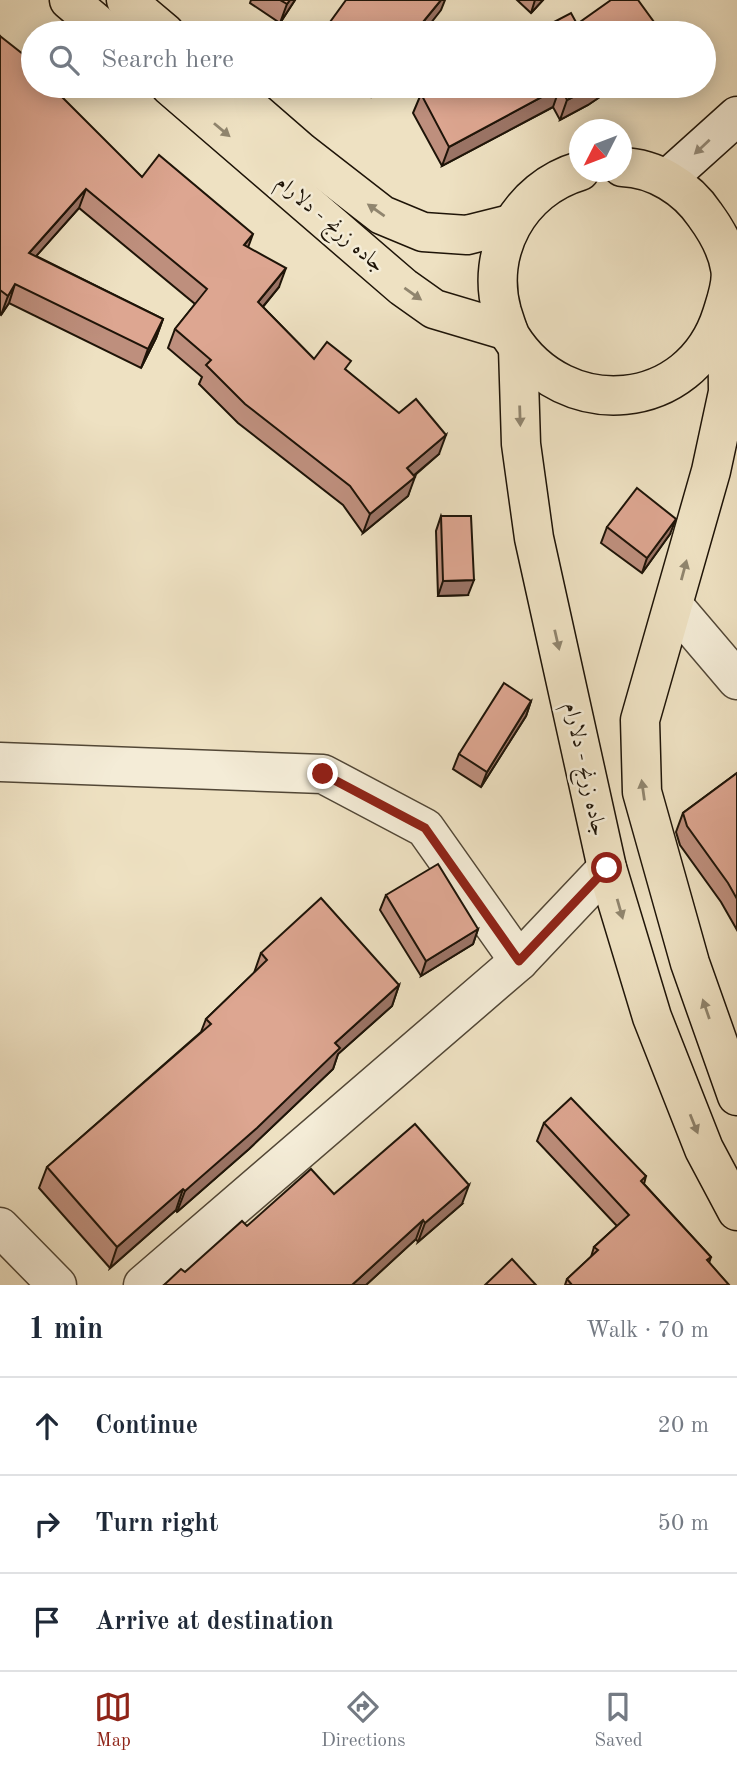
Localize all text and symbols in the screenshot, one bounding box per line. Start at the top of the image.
search box [21,21,716,98]
icon: search [45,41,83,79]
text: Search here [101,47,234,73]
north arrow [569,119,632,182]
one-way arrow [214,122,231,137]
one-way arrow [693,139,711,155]
street label: جاده زرنج - دلارام [268,171,389,281]
one-way arrow [367,203,385,217]
one-way arrow [404,287,422,301]
one-way arrow [514,405,526,427]
one-way arrow [679,559,689,580]
one-way arrow [552,629,563,651]
street label: جاده زرنج - دلارام [554,700,610,839]
route end [307,758,338,789]
one-way arrow [637,779,648,801]
route start [591,852,622,883]
one-way arrow [615,899,625,920]
one-way arrow [700,998,711,1019]
one-way arrow [688,1114,699,1135]
text: 1 min [28,1315,103,1345]
text: Walk · 70 m [586,1319,709,1342]
icon: ahead [28,1407,66,1445]
text: Continue [95,1413,198,1439]
text: 20 m [658,1414,709,1437]
icon: right [28,1505,66,1543]
text: Turn right [95,1511,218,1537]
text: 50 m [658,1512,709,1535]
icon: arrive [28,1603,66,1641]
text: Arrive at destination [95,1609,334,1635]
tab: Map [94,1688,132,1753]
tab: Directions [321,1688,406,1753]
tab: Saved [594,1688,643,1753]

